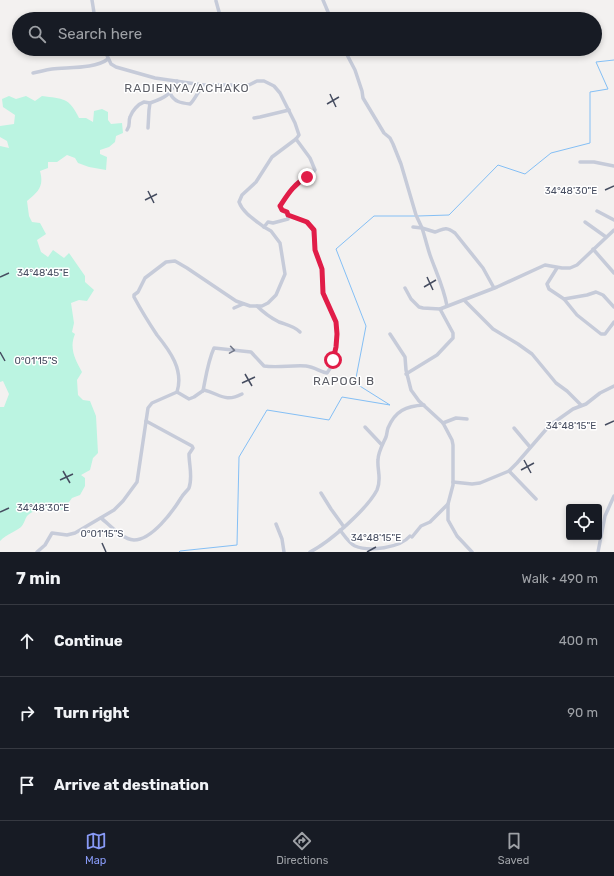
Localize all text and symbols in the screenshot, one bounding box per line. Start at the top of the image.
search box [12,12,602,56]
icon: search [26,23,48,45]
text: Search here [58,25,142,43]
district label: RADIENYA/ACHAKO [124,81,250,95]
route end [298,168,316,186]
text: 34°48'30"E [545,185,597,197]
text: 34°48'45"E [17,267,69,279]
one-way arrow [229,345,235,354]
route start [324,351,342,369]
text: 0°01'15"S [14,355,58,367]
district label: RAPOGI B [313,374,375,388]
text: 34°48'15"E [546,420,596,432]
text: 34°48'30"E [17,502,69,514]
map controls [566,504,602,540]
button: locate [566,504,602,540]
text: 0°01'15"S [80,528,124,540]
text: 34°48'15"E [351,532,401,544]
text: 7 min [16,568,61,588]
text: Walk · 490 m [522,571,598,586]
icon: ahead [16,630,38,652]
text: Continue [54,632,123,650]
text: 400 m [559,633,598,648]
icon: right [16,702,38,724]
text: Turn right [54,704,129,722]
text: 90 m [567,705,598,720]
icon: arrive [16,774,38,796]
text: Arrive at destination [54,776,209,794]
tab: Map [85,830,107,867]
tab: Directions [276,830,328,867]
tab: Saved [498,830,529,867]

